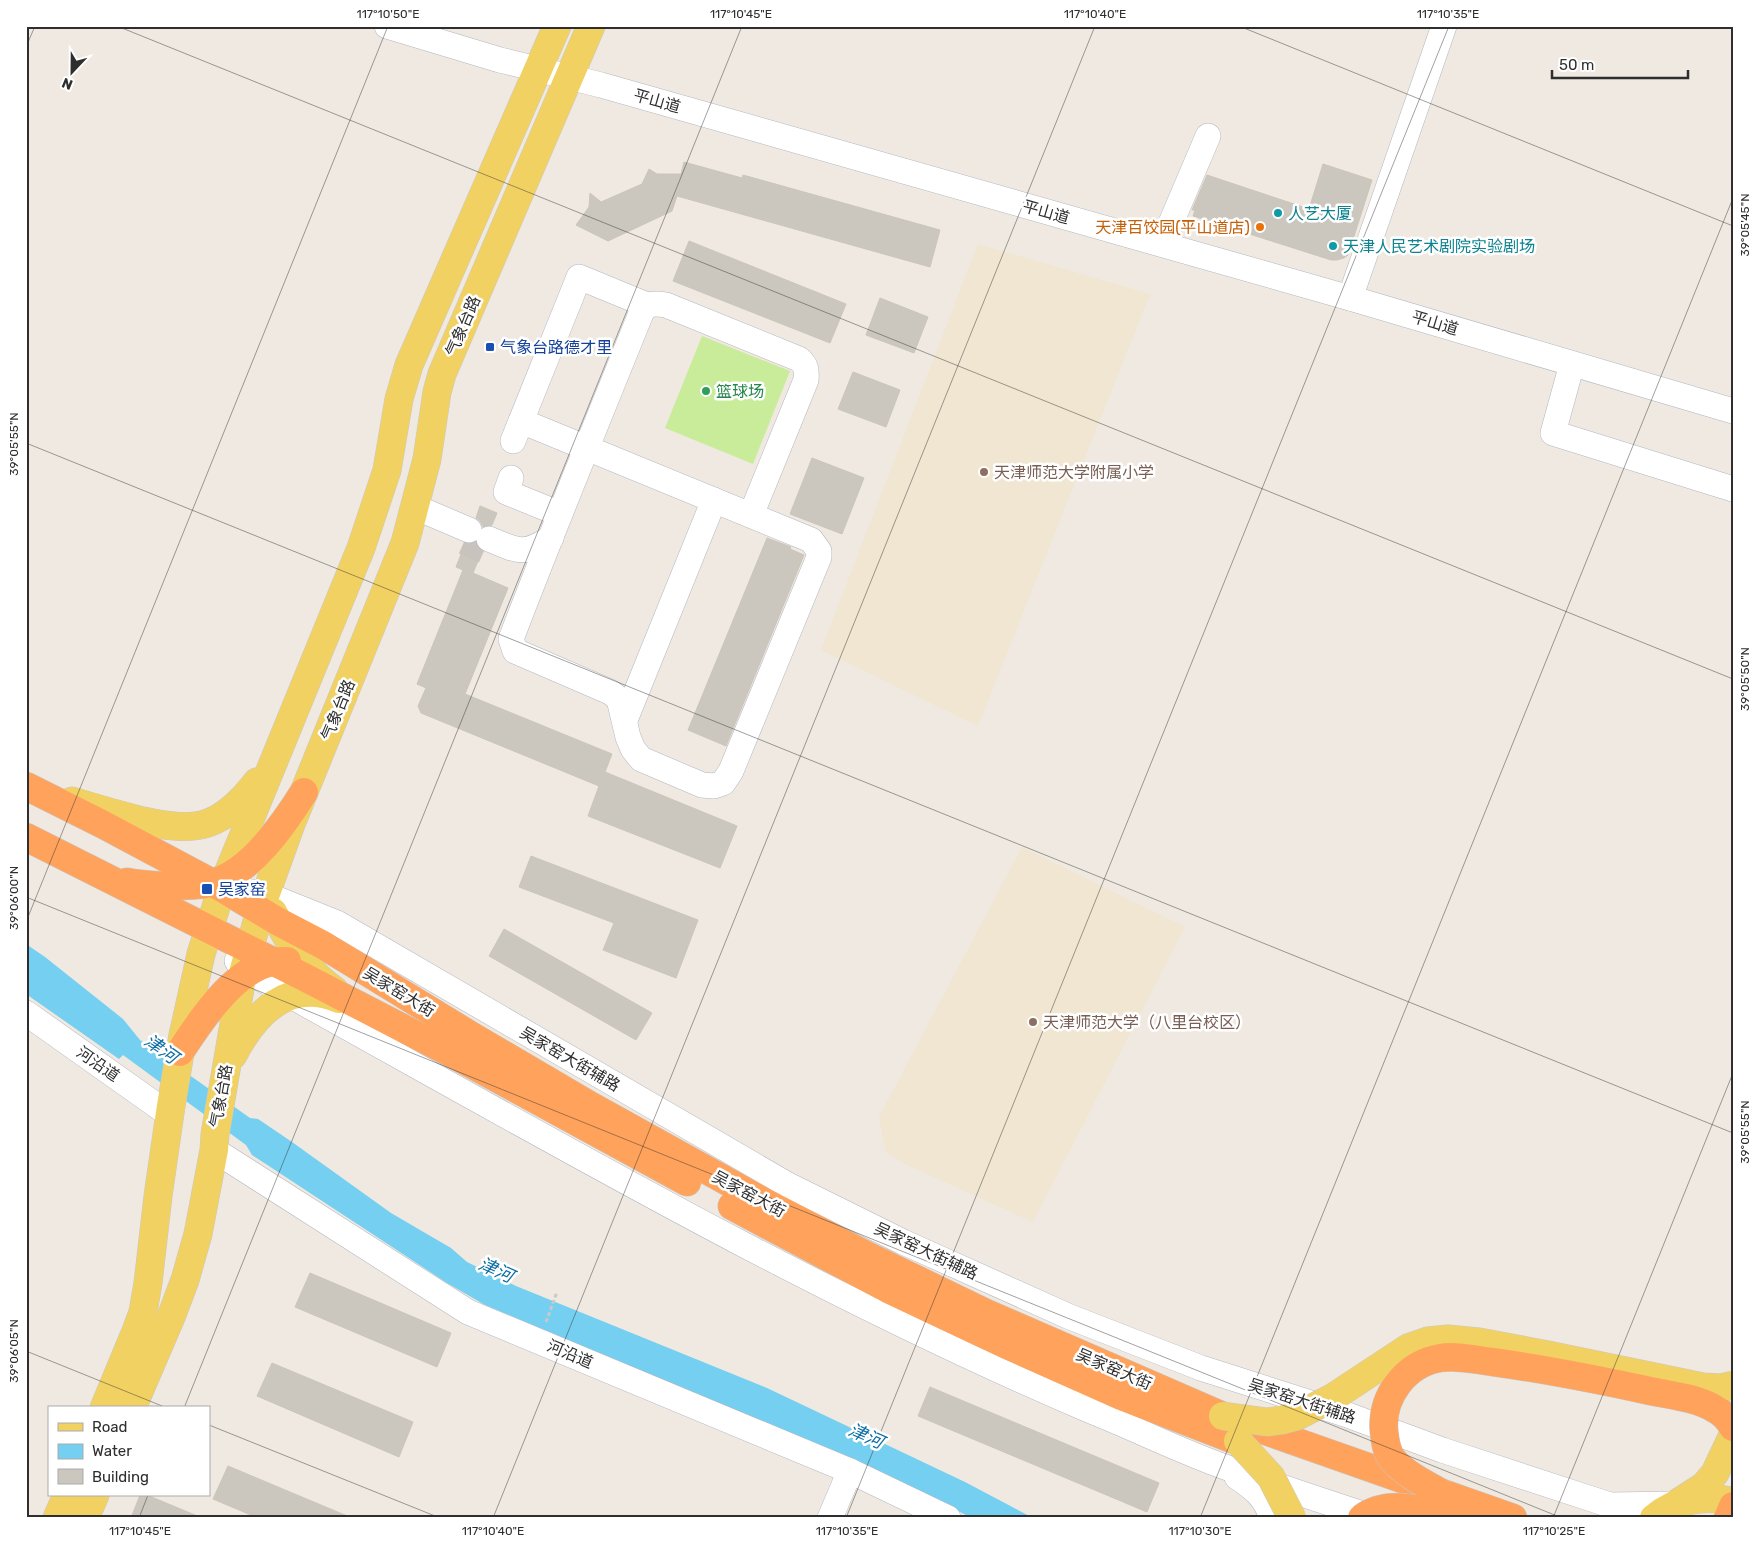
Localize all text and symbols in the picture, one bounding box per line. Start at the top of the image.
text: 117°10'50"E [357,7,419,21]
text: 117°10'45"E [710,7,772,21]
text: 117°10'40"E [1064,7,1126,21]
text: 117°10'35"E [1417,7,1479,21]
north arrow [48,48,98,98]
scale bar [1552,48,1688,80]
text: 50 m [1559,56,1594,74]
text: N [59,74,75,93]
street label: 平山道 [631,85,683,117]
text: 39°05'45"N [1738,193,1752,257]
street label: 平山道 [1020,196,1072,228]
place label: 人艺大厦 [1288,204,1352,223]
marker: 人艺大厦 [1272,207,1284,219]
place label: 天津百饺园(平山道店) [1095,218,1250,237]
marker: 天津百饺园(平山道店) [1254,221,1266,233]
place label: 天津人民艺术剧院实验剧场 [1343,237,1535,256]
marker: 天津人民艺术剧院实验剧场 [1327,240,1339,252]
street label: 气象台路 [442,293,484,359]
street label: 平山道 [1409,307,1461,339]
place label: 气象台路德才里 [500,338,612,357]
marker: 气象台路德才里 [484,341,496,353]
place label: 篮球场 [716,382,764,401]
marker: 篮球场 [700,385,712,397]
text: 39°05'55"N [7,412,21,476]
place label: 天津师范大学附属小学 [994,463,1154,482]
marker: 天津师范大学附属小学 [978,466,990,478]
text: 39°05'50"N [1738,647,1752,711]
street label: 气象台路 [317,677,359,743]
text: 39°06'00"N [7,866,21,930]
place label: 吴家窑 [218,880,266,899]
marker: 吴家窑 [200,882,214,896]
street label: 吴家窑大街 [360,963,438,1021]
place label: 天津师范大学（八里台校区） [1043,1013,1251,1032]
marker: 天津师范大学（八里台校区） [1027,1016,1039,1028]
street label: 吴家窑大街辅路 [517,1023,623,1095]
water label: 津河 [140,1030,185,1070]
street label: 河沿道 [73,1042,123,1086]
street label: 气象台路 [206,1063,236,1129]
text: 39°05'55"N [1738,1100,1752,1164]
street label: 吴家窑大街 [709,1167,789,1221]
street label: 吴家窑大街辅路 [871,1219,981,1283]
water label: 津河 [475,1253,520,1289]
text: 39°06'05"N [7,1319,21,1383]
street label: 河沿道 [544,1336,596,1372]
street label: 吴家窑大街 [1073,1345,1155,1393]
street label: 吴家窑大街辅路 [1246,1375,1358,1427]
legend [48,1406,210,1496]
text: Road [92,1418,128,1436]
water label: 津河 [845,1419,890,1455]
text: Water [92,1442,132,1460]
text: Building [92,1468,149,1486]
text: 117°10'45"E [109,1524,171,1538]
text: 117°10'40"E [462,1524,524,1538]
text: 117°10'35"E [816,1524,878,1538]
text: 117°10'30"E [1168,1524,1232,1538]
text: 117°10'25"E [1523,1524,1585,1538]

